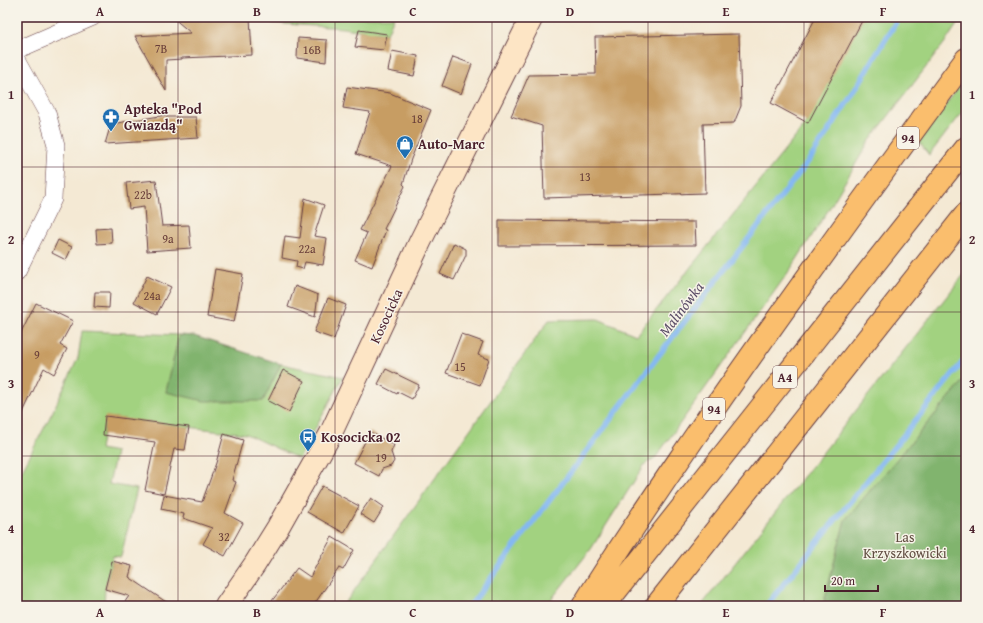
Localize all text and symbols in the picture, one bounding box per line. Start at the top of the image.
text: A [96,2,105,21]
text: B [253,2,261,21]
text: C [409,2,417,21]
text: D [566,2,574,21]
text: E [723,2,730,21]
text: F [880,2,887,21]
house number: 7B [155,40,167,57]
house number: 16B [303,41,321,58]
text: 1 [8,85,14,104]
text: 1 [969,85,975,104]
place label: Apteka "Pod Gwiazdą" [124,99,202,135]
pharmacy icon: Apteka "Pod Gwiazdą" [101,107,121,132]
house number: 18 [411,110,423,127]
road number: 94 [897,127,919,149]
shop icon: Auto-Marc [395,134,415,159]
place label: Auto-Marc [418,134,485,154]
house number: 13 [579,168,591,185]
house number: 22b [134,186,152,203]
text: 2 [8,230,15,249]
house number: 9a [162,230,174,247]
text: 2 [969,230,976,249]
house number: 22a [298,240,316,257]
water label: Malinówka [654,277,708,341]
street label: Kosocicka [365,285,407,347]
house number: 24a [143,287,161,304]
house number: 9 [34,346,40,363]
house number: 15 [454,358,466,375]
road number: A4 [773,366,797,388]
text: 3 [8,374,14,393]
text: 3 [969,374,975,393]
road number: 94 [703,398,725,420]
bus stop icon: Kosocicka 02 [298,427,318,452]
place label: Kosocicka 02 [321,427,401,447]
house number: 19 [375,449,387,466]
text: 4 [8,519,15,538]
text: 4 [969,519,976,538]
park label: Las Krzyszkowicki [863,527,947,563]
house number: 32 [218,528,230,545]
scale bar [825,567,878,593]
text: 20 m [831,572,855,589]
text: A [96,603,105,622]
text: B [253,603,261,622]
text: C [409,603,417,622]
text: D [566,603,574,622]
text: E [723,603,730,622]
text: F [880,603,887,622]

